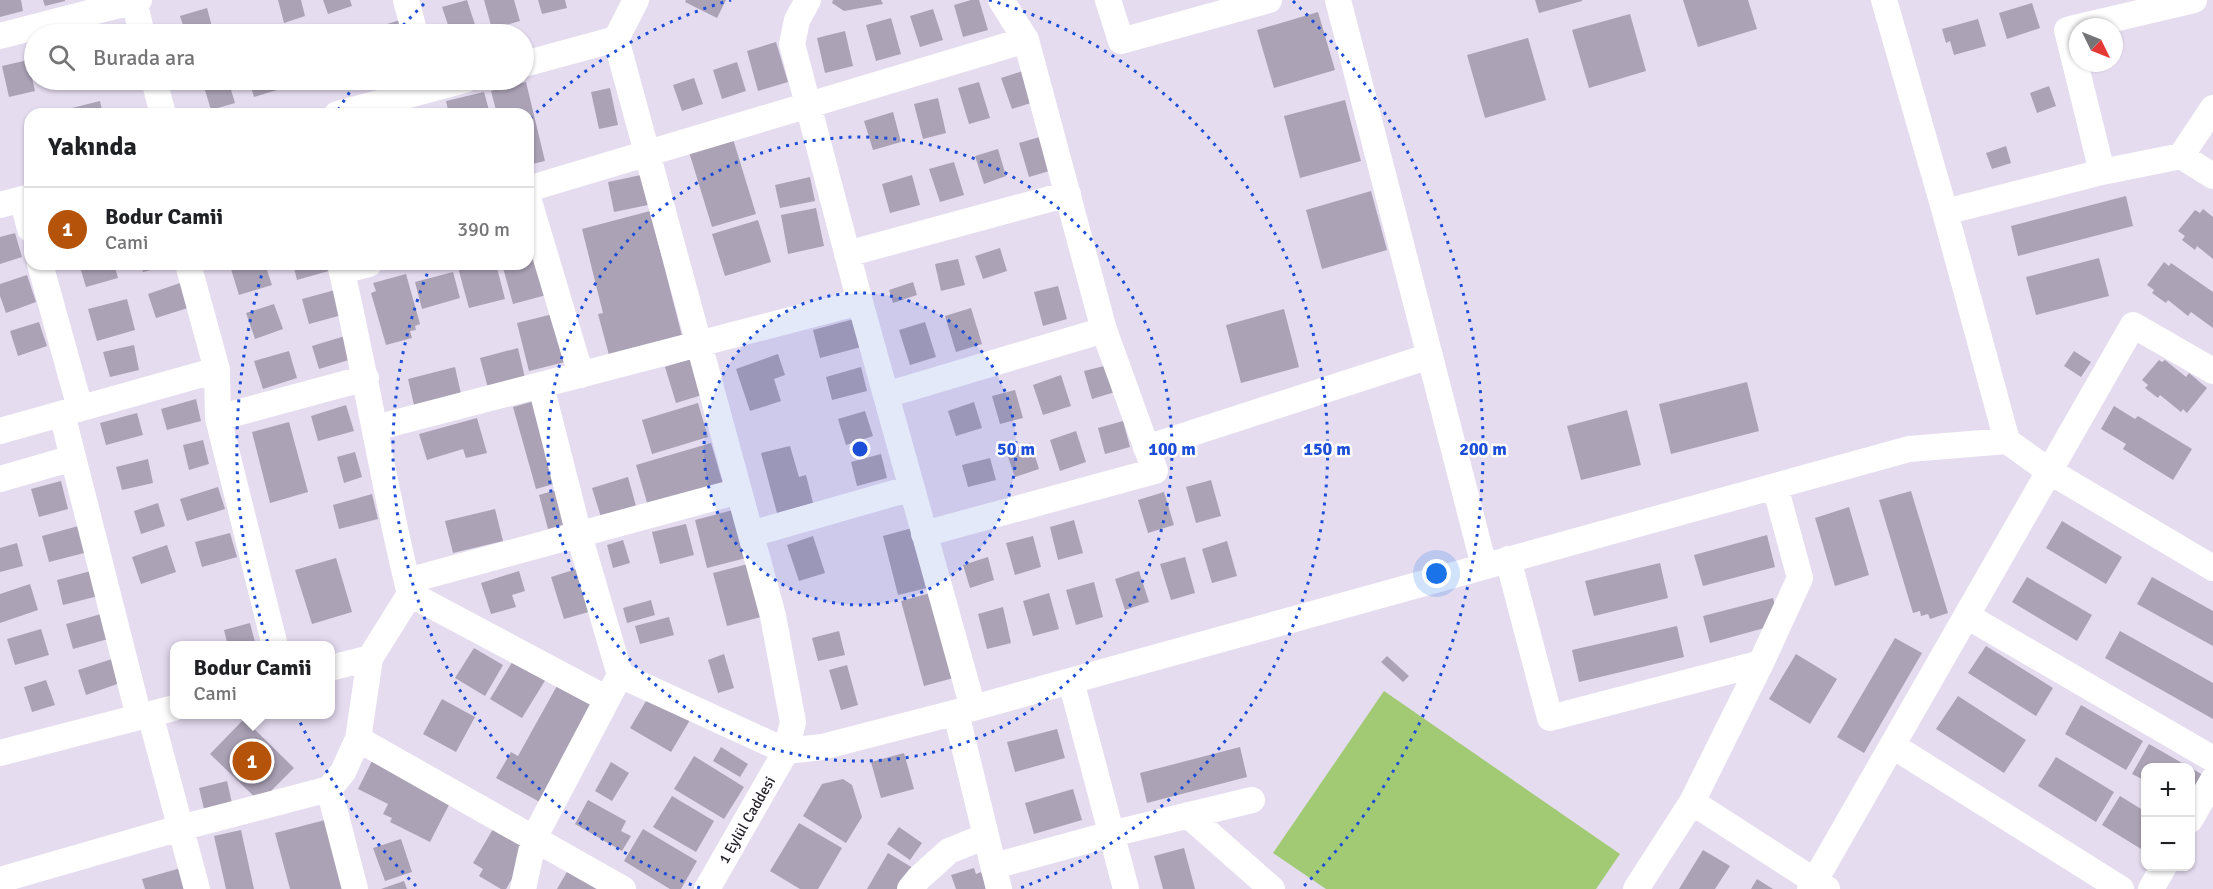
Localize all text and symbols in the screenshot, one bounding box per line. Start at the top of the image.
north arrow [2069,18,2123,72]
search box [24,24,534,90]
icon: search [45,41,78,74]
text: Burada ara [93,44,195,71]
text: Yakında [48,131,137,163]
text: Bodur Camii [105,203,223,230]
text: 1 [62,217,73,242]
text: 390 m [457,217,510,242]
text: Cami [105,230,148,255]
text: 50 m [997,438,1035,460]
text: 100 m [1148,438,1196,460]
text: 150 m [1303,438,1351,460]
text: 200 m [1459,438,1507,460]
centre of rings [850,439,870,459]
your location [1422,559,1451,588]
popup [170,641,335,719]
text: Bodur Camii [193,654,312,681]
text: Cami [193,681,237,706]
pin: 1 [232,738,272,783]
map controls [2141,763,2195,871]
button: + [2141,763,2195,817]
street label: 1 Eylül Caddesi [715,773,779,867]
button: − [2141,817,2195,871]

